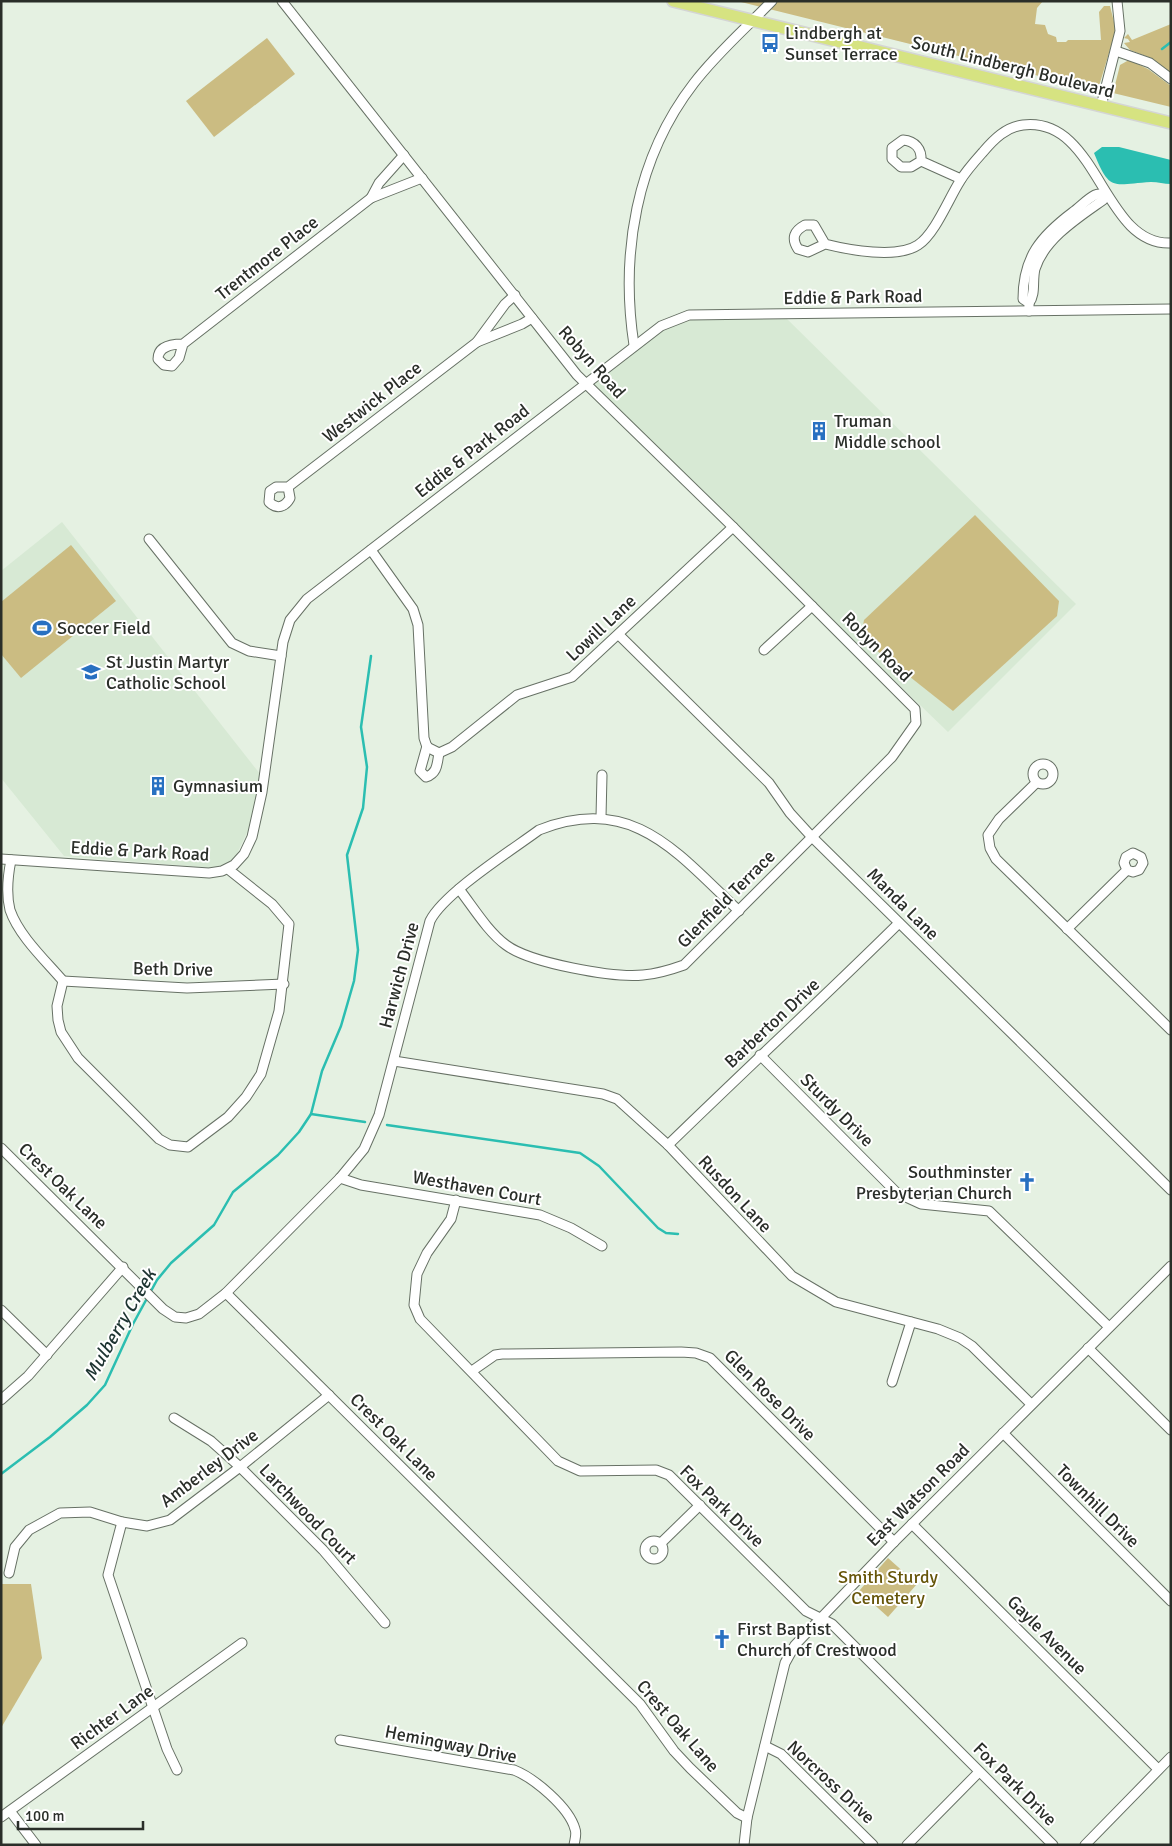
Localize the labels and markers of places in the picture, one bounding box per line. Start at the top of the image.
place label: Lindbergh at Sunset Terrace [785,22,898,65]
bus stop icon: Lindbergh at Sunset Terrace [759,32,781,54]
place label: Truman Middle school [834,410,941,453]
building icon: Truman Middle school [808,420,830,442]
sports icon: Soccer Field [31,617,53,639]
place label: Soccer Field [57,617,151,639]
place label: St Justin Martyr Catholic School [106,651,230,694]
school or university icon: St Justin Martyr Catholic School [80,661,102,683]
building icon: Gymnasium [147,775,169,797]
place label: Gymnasium [173,775,263,797]
place label: Southminster Presbyterian Church [856,1161,1012,1204]
church icon: Southminster Presbyterian Church [1016,1171,1038,1193]
place label: First Baptist Church of Crestwood [737,1618,897,1661]
church icon: First Baptist Church of Crestwood [711,1628,733,1650]

